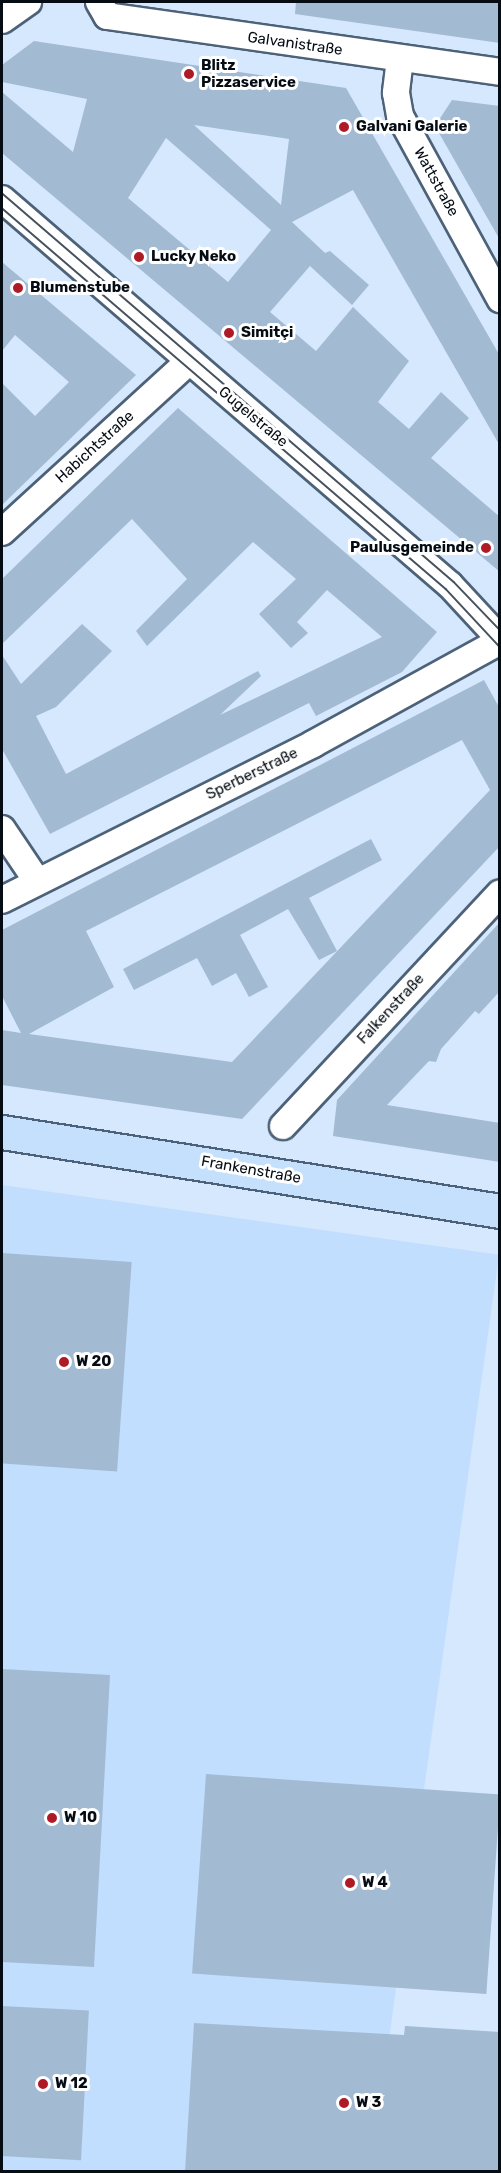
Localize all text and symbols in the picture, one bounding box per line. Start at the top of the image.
street label: Galvanistraße [246,28,344,60]
place label: Blitz Pizzaservice [201,56,296,91]
marker: Blitz Pizzaservice [182,67,196,81]
place label: Galvani Galerie [356,118,467,136]
marker: Galvani Galerie [337,120,351,134]
street label: Wattstraße [410,144,462,220]
place label: Lucky Neko [151,248,237,266]
marker: Lucky Neko [132,250,146,264]
place label: Blumenstube [30,279,130,297]
marker: Blumenstube [11,281,25,295]
place label: Simitçi [241,324,293,342]
marker: Simitçi [222,326,236,340]
street label: Gugelstraße [215,383,291,451]
street label: Habichtstraße [52,407,138,487]
place label: Paulusgemeinde [350,539,474,557]
marker: Paulusgemeinde [479,541,493,555]
street label: Sperberstraße [203,744,301,804]
street label: Falkenstraße [354,970,428,1048]
street label: Frankenstraße [200,1152,302,1188]
place label: W 20 [76,1353,112,1371]
marker: W 20 [57,1355,71,1369]
place label: W 10 [64,1809,97,1827]
marker: W 10 [45,1811,59,1825]
place label: W 4 [362,1874,388,1892]
marker: W 4 [343,1876,357,1890]
place label: W 12 [55,2075,88,2093]
marker: W 12 [36,2077,50,2091]
place label: W 3 [356,2094,382,2112]
marker: W 3 [337,2096,351,2110]

